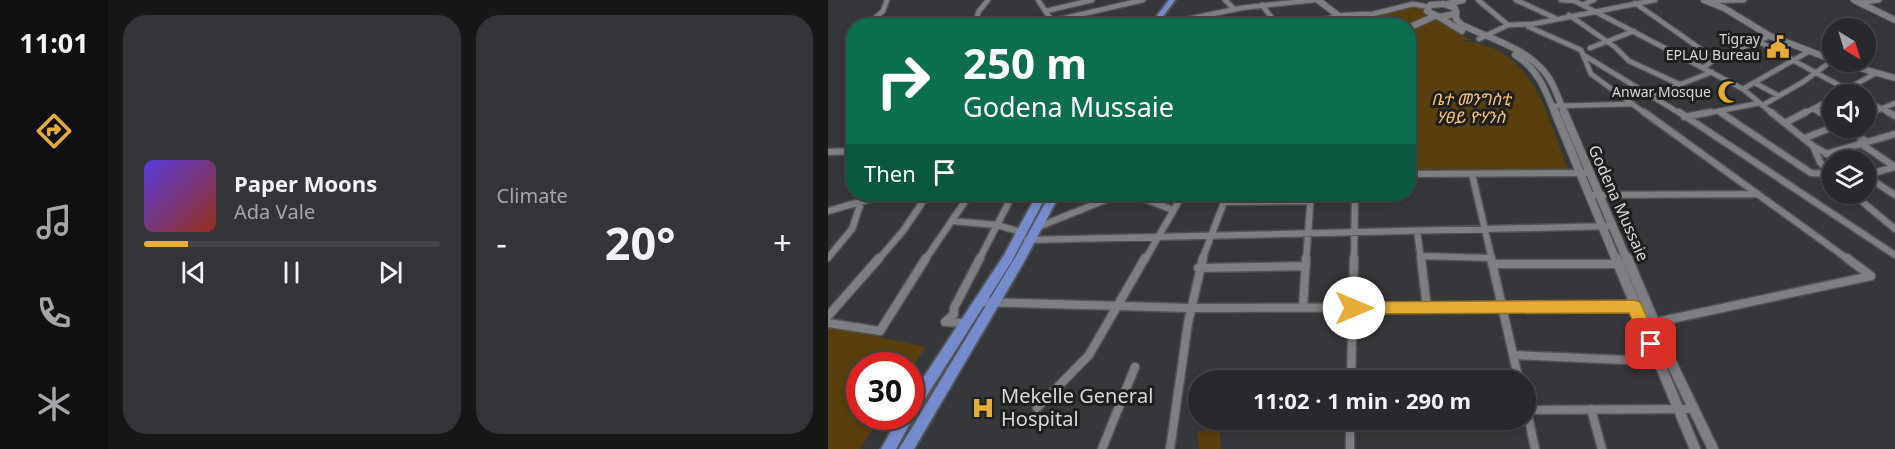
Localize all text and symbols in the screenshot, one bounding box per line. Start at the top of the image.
north arrow [1822,18,1876,72]
map controls [1822,18,1876,204]
text: 11:01 [19,24,89,61]
place label: Tigray EPLAU Bureau [1666,29,1761,64]
text: 250 m [963,34,1087,91]
public building icon: Tigray EPLAU Bureau [1765,34,1791,60]
icon: right [864,42,942,120]
mosque icon: Anwar Mosque [1716,79,1742,105]
place label: Anwar Mosque [1612,82,1711,101]
button: sound [1822,84,1876,138]
text: Godena Mussaie [963,88,1174,125]
park label: ቤተ መንግስቲ ሃፀይ ዮሃንስ [1431,88,1512,128]
icon: directions [33,110,75,152]
street label: Godena Mussaie [1584,141,1654,265]
button: layers [1822,150,1876,204]
icon: arrive [928,156,961,189]
text: Then [864,158,916,188]
text: Paper Moons [234,168,377,198]
text: Climate [497,182,568,209]
text: Ada Vale [234,198,315,225]
icon: music [33,201,75,243]
text: 20° [605,212,676,273]
text: − [497,220,507,265]
text: + [773,220,792,265]
icon: previous [177,256,210,289]
icon: pause [275,256,308,289]
icon: next [374,256,407,289]
position arrow [1322,276,1386,340]
icon: phone [33,292,75,334]
pin [1625,318,1676,369]
icon: arrive [1634,327,1667,360]
speed limit sign: 30 [846,352,924,430]
place label: Mekelle General Hospital [1001,382,1153,432]
icon: climate [33,383,75,425]
text: 11:02 · 1 min · 290 m [1253,385,1471,415]
hospital icon: Mekelle General Hospital [970,395,996,421]

